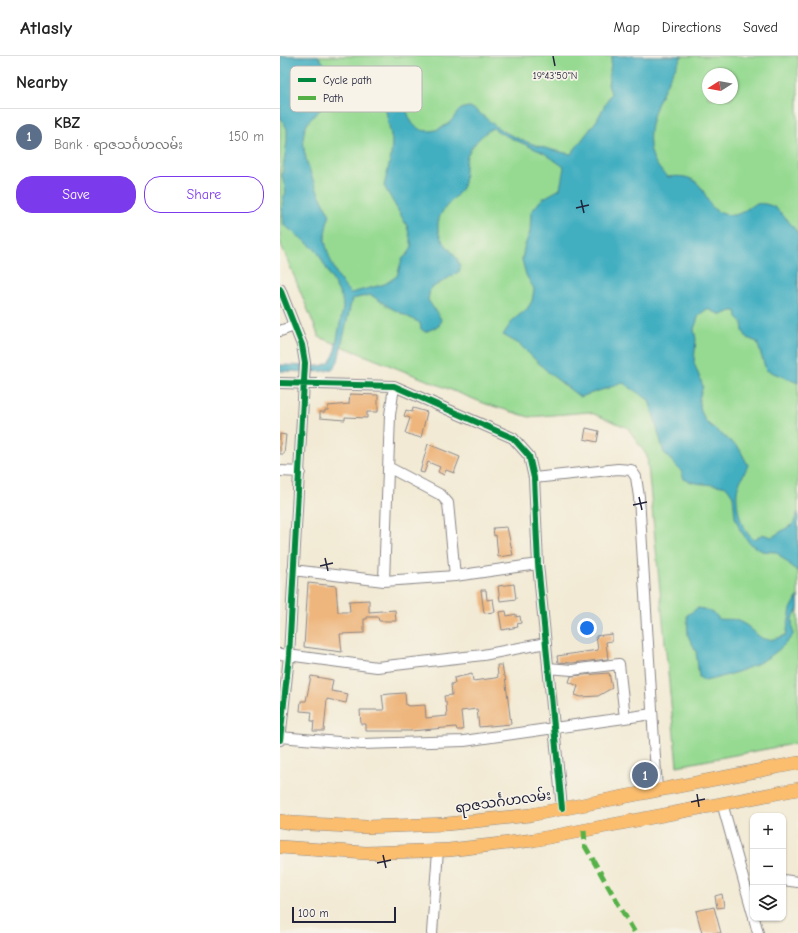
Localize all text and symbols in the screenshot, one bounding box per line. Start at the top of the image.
text: Atlasly [20,17,72,39]
text: Map [613,19,640,36]
text: Directions [662,19,721,36]
text: Saved [743,19,778,36]
legend [290,66,422,112]
north arrow [702,68,738,104]
text: 19°43'50"N [533,70,577,82]
text: Nearby [16,73,67,92]
text: Cycle path [323,74,372,87]
text: Path [323,92,344,105]
text: KBZ [54,114,80,132]
text: 1 [26,129,32,144]
text: 150 m [229,129,264,144]
text: Bank · ရာဇသင်္ဂဟလမ်း [54,137,183,152]
button: Save [16,176,136,213]
button: Share [144,176,264,213]
your location [577,618,597,638]
pin: 1 [632,760,658,790]
street label: ရာဇသင်္ဂဟလမ်း [454,784,552,820]
map controls [750,813,786,921]
button: + [750,813,786,849]
button: − [750,849,786,885]
button: layers [750,885,786,921]
scale bar [292,905,396,924]
text: 100 m [298,907,329,920]

